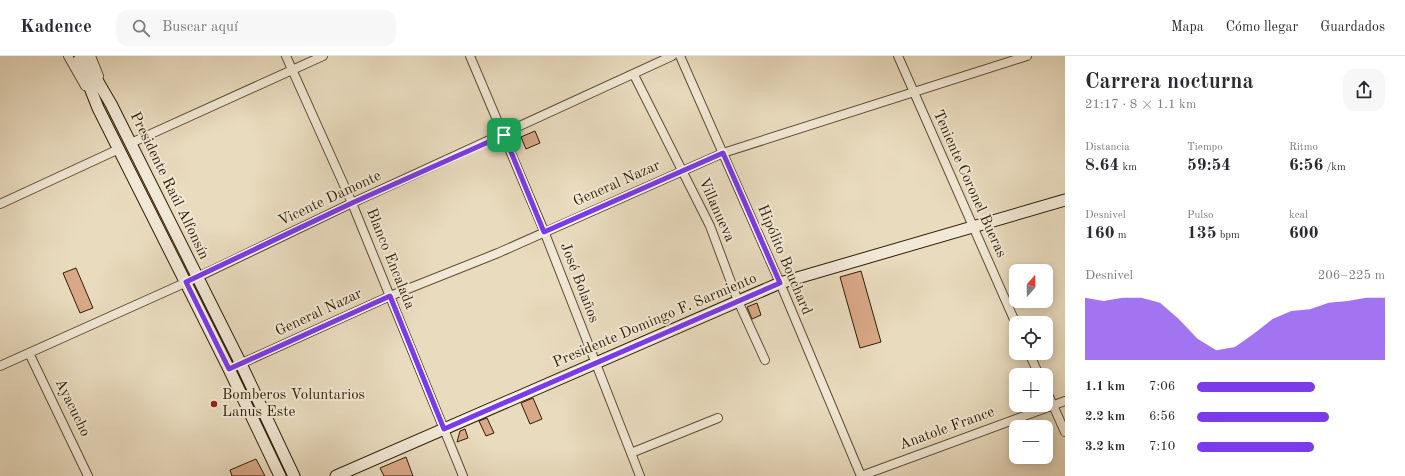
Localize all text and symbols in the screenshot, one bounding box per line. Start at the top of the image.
search box [116,10,396,46]
icon: search [130,17,152,39]
text: Kadence [20,18,92,37]
text: Buscar aquí [162,20,238,35]
text: Mapa [1171,20,1204,34]
text: Cómo llegar [1226,20,1298,34]
text: Guardados [1320,20,1385,34]
button: share [1343,69,1385,111]
text: Carrera nocturna [1085,71,1254,93]
text: 21:17 · 8 × 1.1 km [1085,98,1196,111]
street label: Teniente Coronel Bueras [930,108,1008,260]
street label: Presidente Raúl Alfonsín [127,110,211,262]
pin [487,118,521,152]
icon: arrive [493,124,515,146]
text: Distancia [1085,142,1130,153]
text: Tiempo [1187,142,1223,153]
text: Ritmo [1289,142,1318,153]
text: 8.64 [1085,157,1119,174]
text: 59:54 [1187,157,1231,174]
text: 6:56 [1289,157,1323,174]
street label: General Nazar [571,158,663,210]
text: km [1119,162,1137,173]
text: /km [1323,162,1346,173]
street label: Vicente Damonte [276,169,384,229]
street label: Villanueva [695,176,737,245]
street label: Hipólito Bouchard [754,203,814,317]
street label: Blanco Encalada [363,206,417,312]
text: Desnivel [1085,210,1126,221]
text: Pulso [1187,210,1214,221]
text: kcal [1289,210,1308,221]
text: 160 [1085,225,1115,242]
text: 135 [1187,225,1217,242]
text: 600 [1289,225,1319,242]
text: m [1115,230,1126,241]
text: bpm [1217,230,1240,241]
street label: José Bolaños [557,241,601,325]
north arrow [1009,264,1053,308]
map controls [1009,264,1053,464]
text: Desnivel [1085,269,1133,282]
text: 206–225 m [1318,269,1385,282]
street label: Presidente Domingo F. Sarmiento [551,271,759,371]
street label: General Nazar [273,286,365,340]
button: locate [1009,316,1053,360]
button: + [1009,368,1053,412]
street label: Ayacucho [52,377,92,439]
text: 1.1 km [1085,380,1125,393]
text: 7:06 [1149,380,1175,393]
place label: Bomberos Voluntarios Lanus Este [222,388,365,420]
marker: Bomberos Voluntarios Lanus Este [209,399,219,409]
street label: Anatole France [897,405,997,453]
text: 2.2 km [1085,410,1125,423]
text: 6:56 [1149,410,1175,423]
button: − [1009,420,1053,464]
text: 3.2 km [1085,440,1125,453]
text: 7:10 [1149,440,1175,453]

